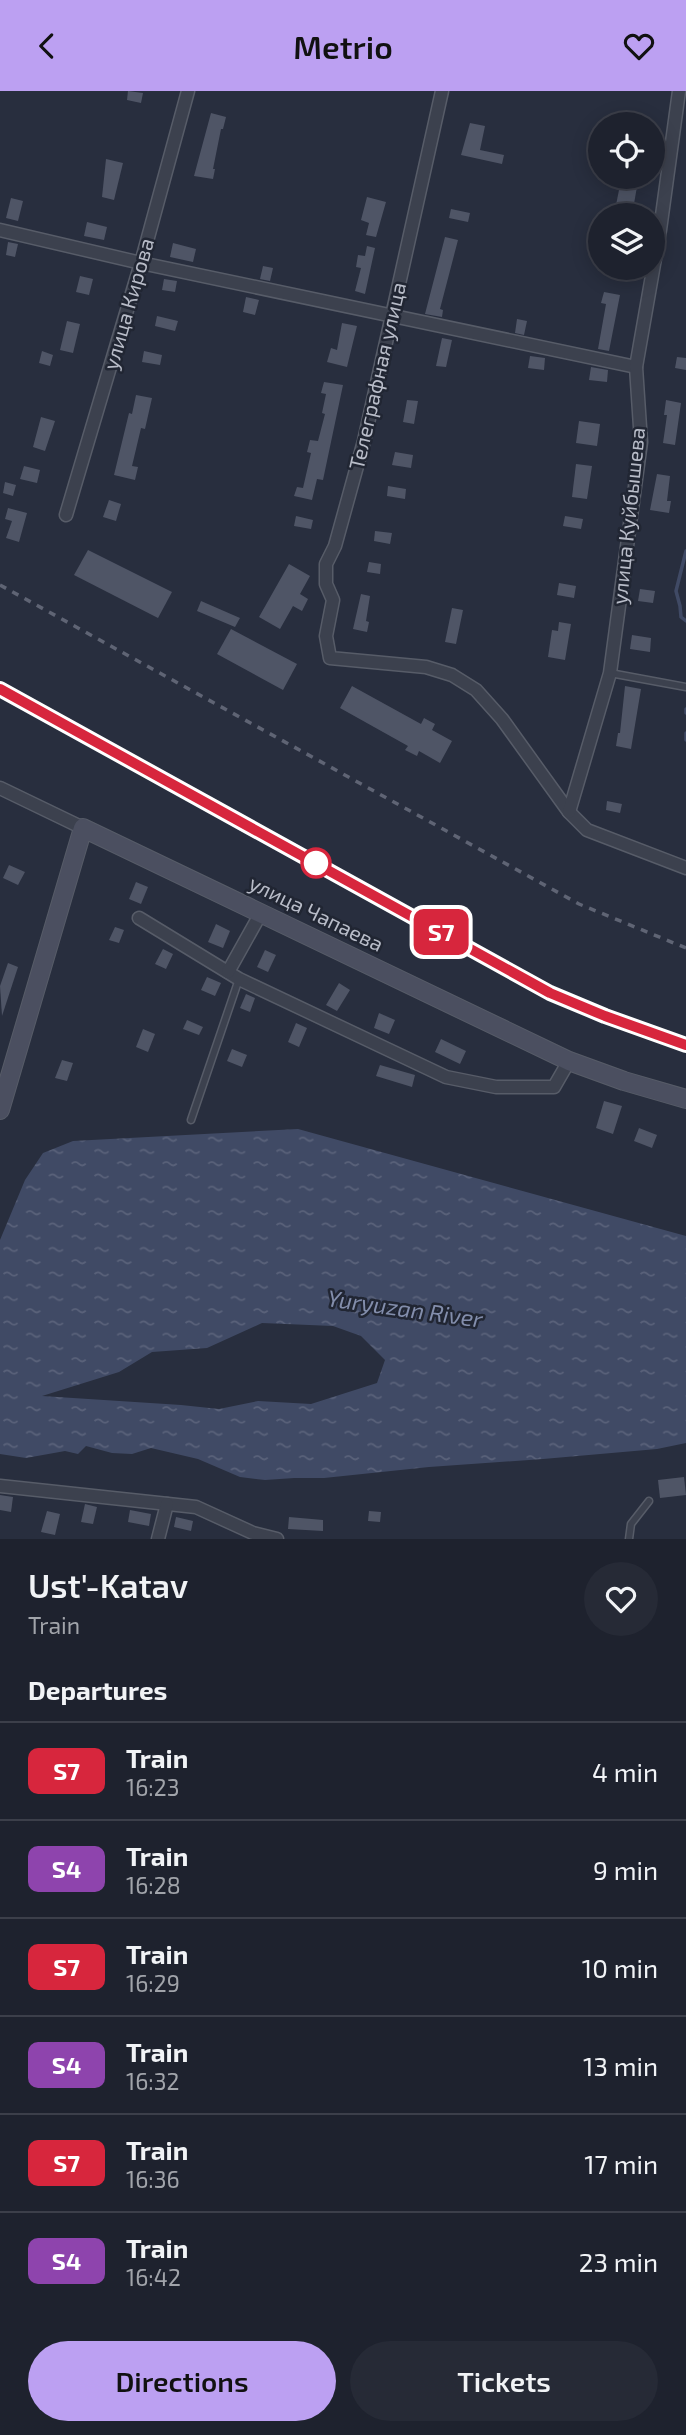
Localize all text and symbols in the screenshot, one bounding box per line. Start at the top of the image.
icon: back [28,27,66,65]
text: Metrio [293,27,393,65]
icon: heart [620,27,658,65]
map controls [588,112,665,280]
button: locate [588,112,665,189]
button: layers [588,203,665,280]
street label: улица Кирова [97,235,159,373]
street label: Телеграфная улица [343,280,411,472]
street label: улица Куйбышева [606,426,650,606]
unlabelled marker [301,848,331,878]
street label: улица Чапаева [245,869,388,957]
line badge: S7 [410,909,472,955]
text: S7 [428,917,454,946]
water label: Yuryuzan River [326,1283,485,1333]
button: heart [584,1562,658,1636]
text: Ust'-Katav [28,1565,188,1605]
text: Train [28,1611,80,1639]
text: Departures [28,1674,167,1705]
text: Train [126,1742,188,1773]
text: S7 [53,1756,80,1785]
text: 4 min [592,1756,658,1787]
text: 16:23 [126,1773,179,1801]
text: Train [126,1840,188,1871]
text: S4 [52,1854,81,1883]
text: 9 min [593,1854,658,1885]
text: 16:28 [126,1871,181,1899]
text: Train [126,1938,188,1969]
text: S7 [53,1952,80,1981]
text: 10 min [582,1952,658,1983]
text: 16:29 [126,1969,180,1997]
text: Train [126,2036,188,2067]
text: S4 [52,2050,81,2079]
text: 13 min [583,2050,658,2081]
text: 16:32 [126,2067,179,2095]
text: Train [126,2134,188,2165]
text: S7 [53,2148,80,2177]
text: 17 min [584,2148,658,2179]
text: 16:36 [126,2165,180,2193]
text: Train [126,2232,188,2263]
text: S4 [52,2246,81,2275]
text: 23 min [579,2246,658,2277]
text: 16:42 [126,2263,181,2291]
button: Directions [28,2341,336,2421]
button: Tickets [350,2341,658,2421]

